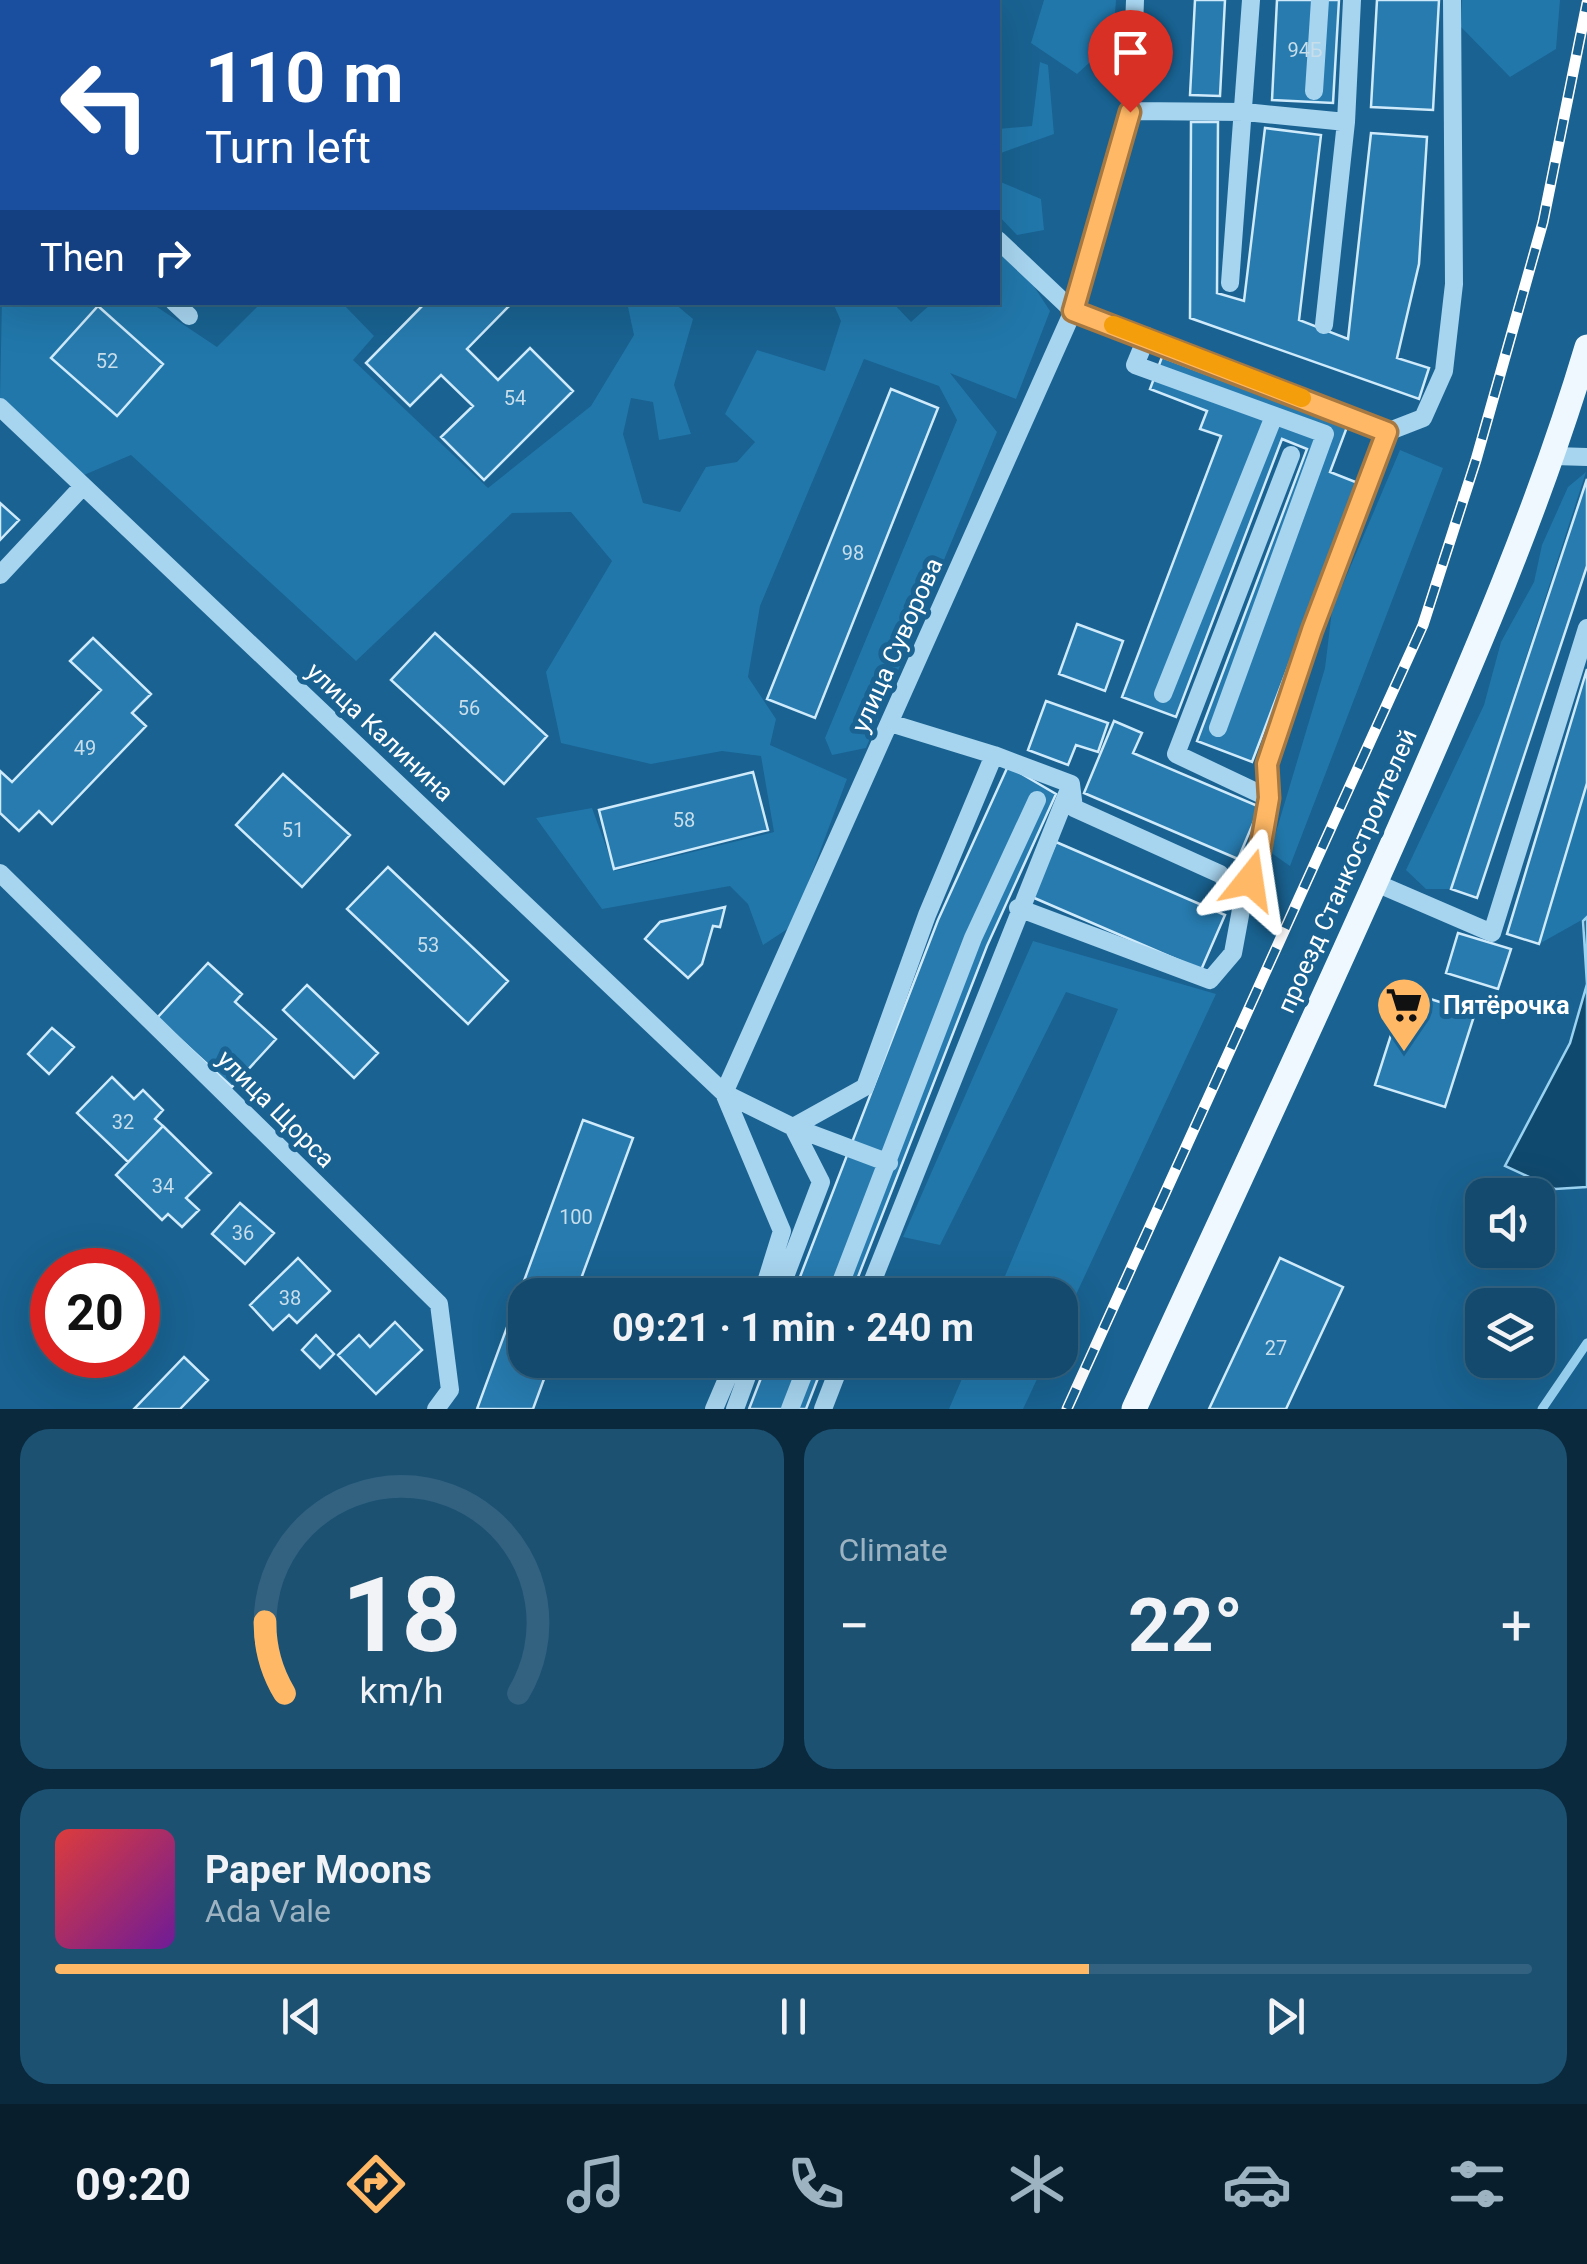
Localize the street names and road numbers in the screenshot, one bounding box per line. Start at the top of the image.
street label: улица Суворова [846,553,948,737]
street label: улица Калинина [301,657,459,807]
street label: проезд Станкостроителей [1271,724,1423,1018]
street label: улица Щорса [211,1044,341,1174]

